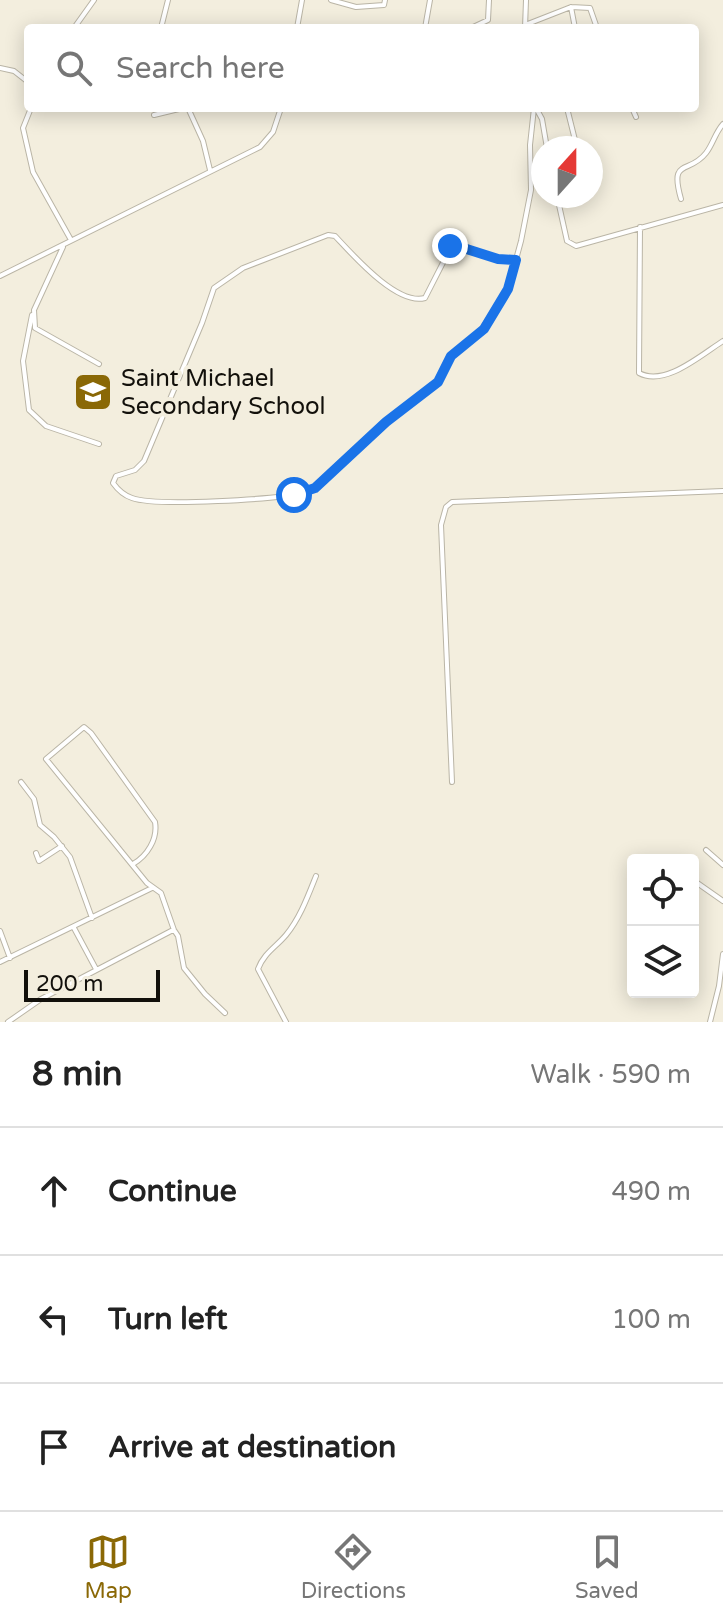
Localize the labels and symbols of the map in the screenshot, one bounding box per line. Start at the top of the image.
north arrow [531,136,603,208]
route end [432,228,468,264]
place label: Saint Michael Secondary School [121,364,326,421]
school or university icon: Saint Michael Secondary School [72,371,114,413]
route start [276,477,312,513]
scale bar [24,966,160,1002]

